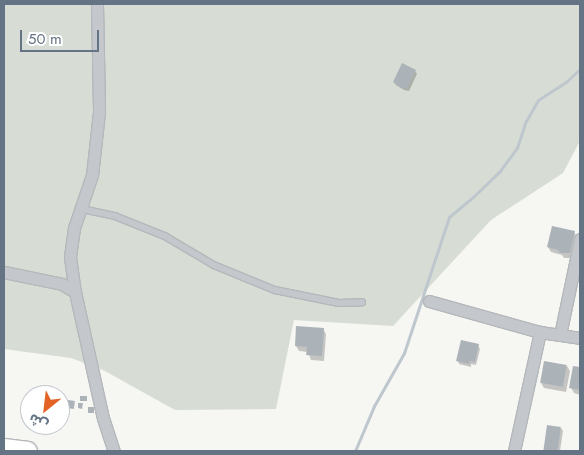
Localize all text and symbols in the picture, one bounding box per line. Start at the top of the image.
scale bar [22,20,101,52]
text: 50 m [28,28,62,50]
north arrow [20,385,70,435]
text: ش [25,409,51,436]

